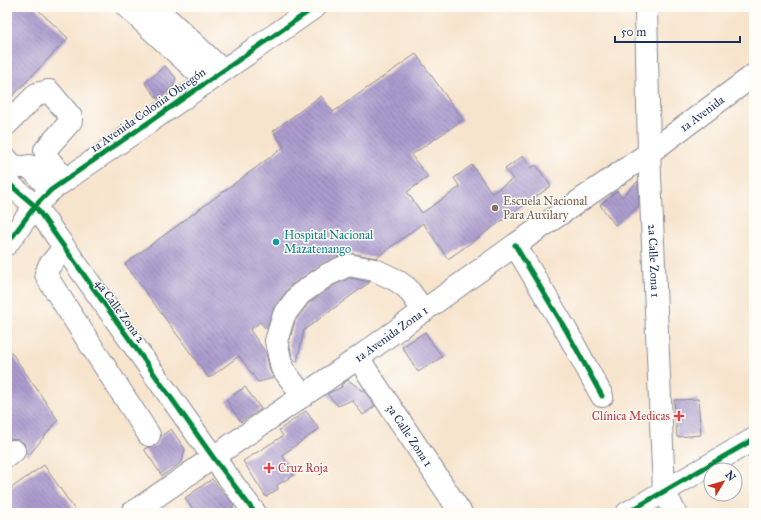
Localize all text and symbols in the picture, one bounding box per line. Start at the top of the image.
scale bar [615,18,740,44]
text: 50 m [621,25,646,39]
street label: 1a Avenida Colonia Obregón [88,65,209,156]
street label: 1a Avenida [677,92,728,135]
place label: Escuela Nacional Para Auxilary [503,194,588,222]
marker: Escuela Nacional Para Auxilary [490,203,500,213]
street label: 2a Calle Zona 1 [645,224,662,298]
place label: Hospital Nacional Mazatenango [284,228,374,257]
marker: Hospital Nacional Mazatenango [271,237,281,247]
street label: 4a Calle Zona 2 [92,276,148,346]
street label: 1a Avenida Zona 1 [352,303,431,365]
street label: 3a Calle Zona 1 [384,401,435,470]
place label: Clínica Medicas [592,409,670,423]
marker: Clínica Medicas [673,410,685,422]
place label: Cruz Roja [278,461,329,475]
marker: Cruz Roja [263,462,275,474]
north arrow [703,462,743,502]
text: N [722,468,739,484]

